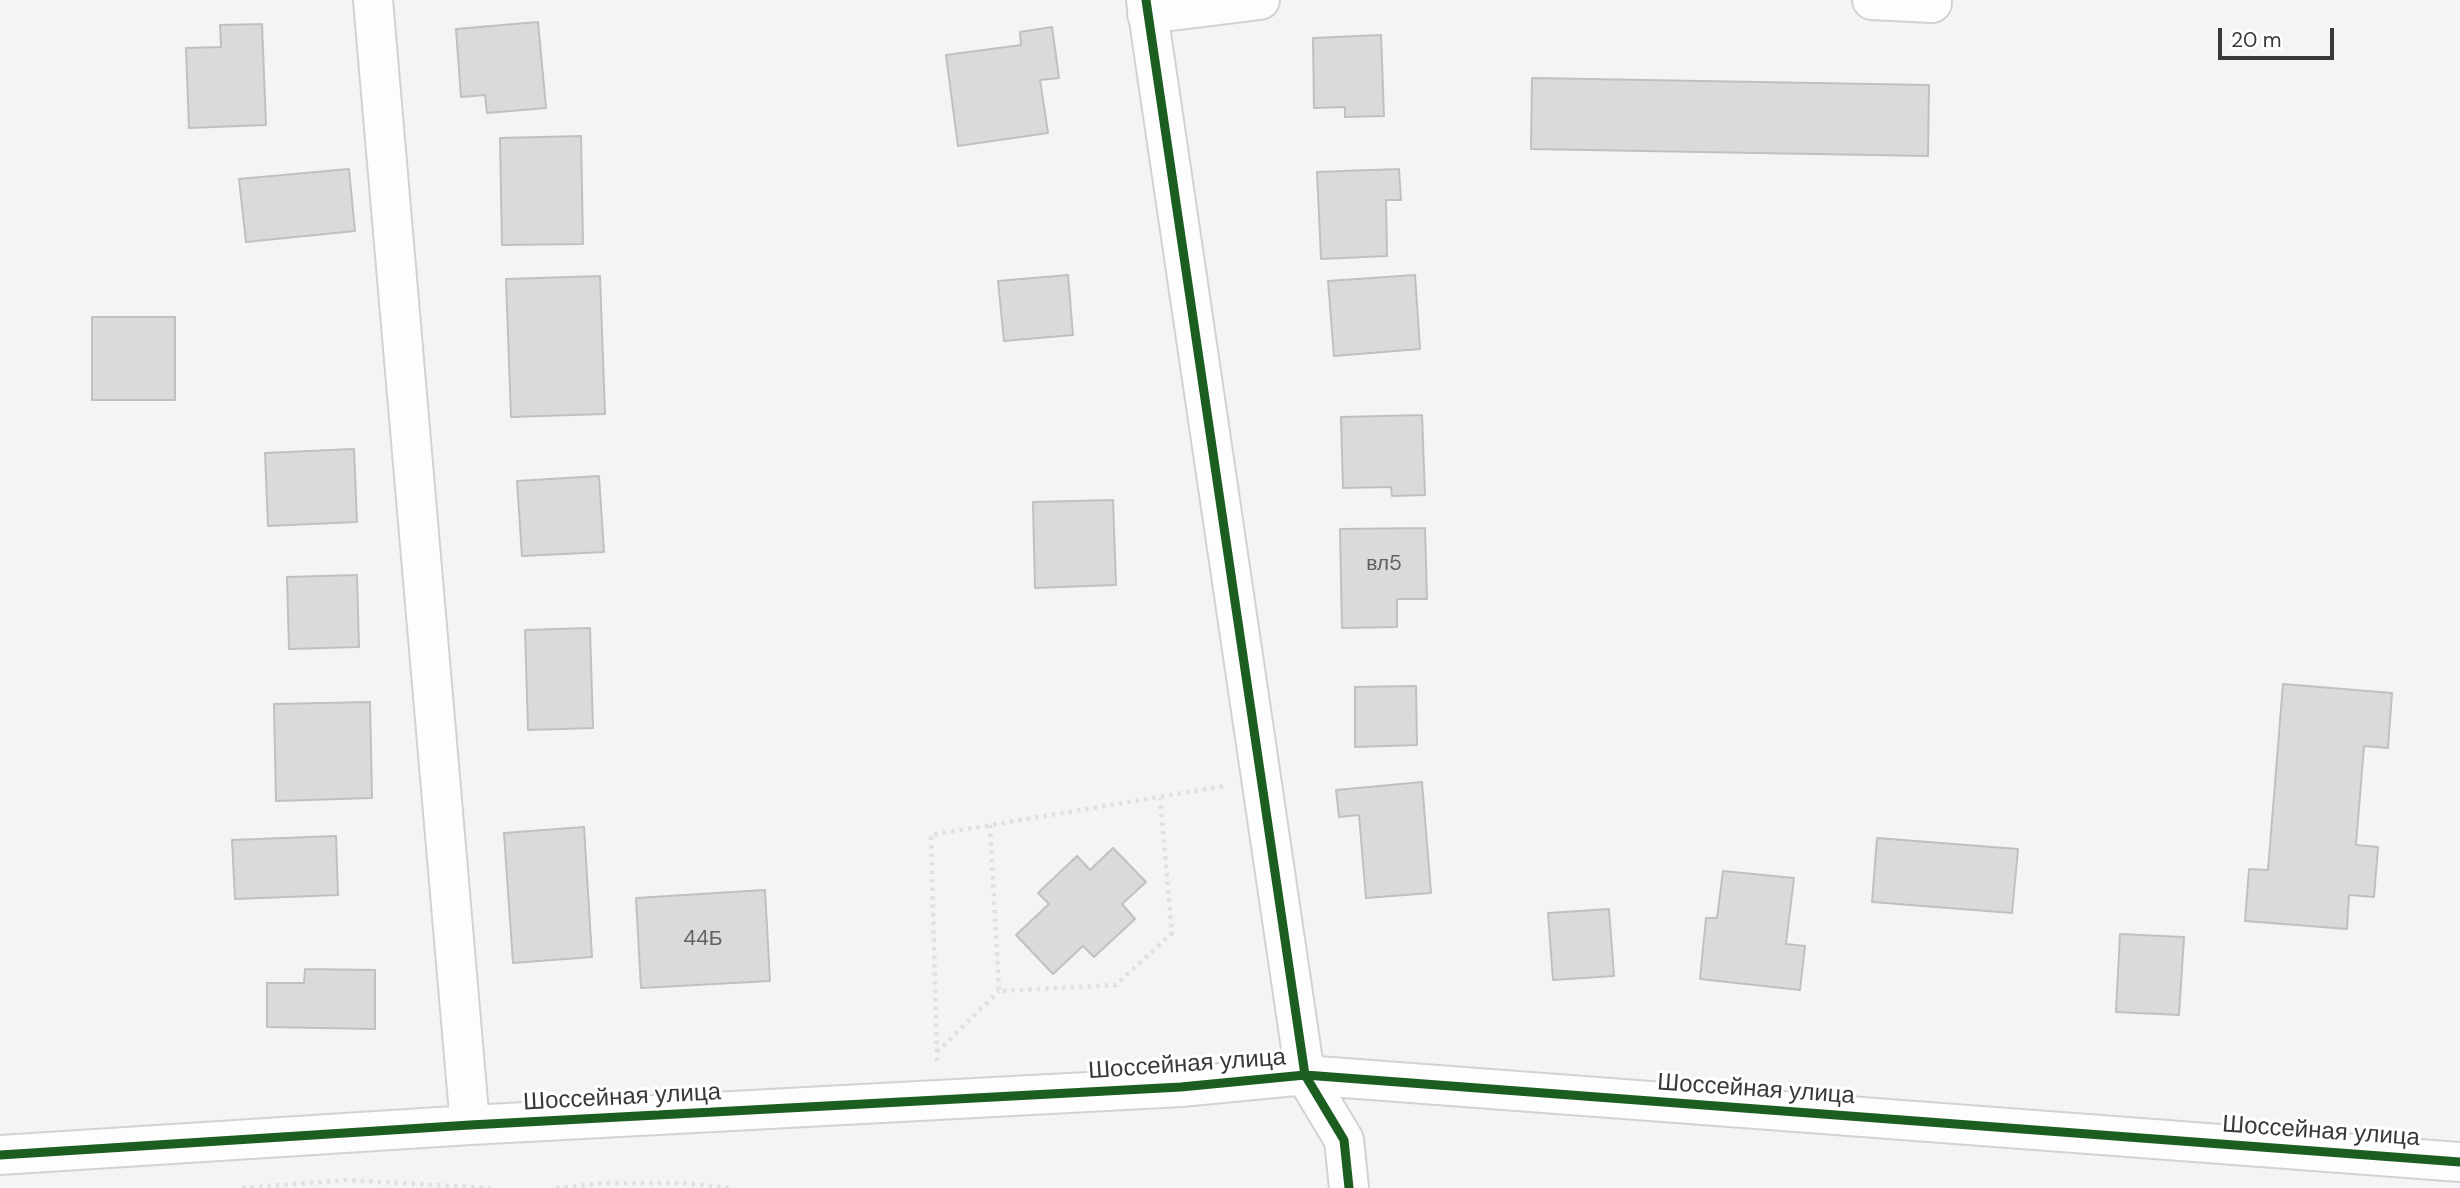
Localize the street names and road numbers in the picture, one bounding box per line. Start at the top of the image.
street label: Шоссейная улица [1087,1044,1287,1086]
street label: Шоссейная улица [1656,1069,1856,1111]
street label: Шоссейная улица [522,1078,722,1118]
street label: Шоссейная улица [2221,1111,2421,1153]

